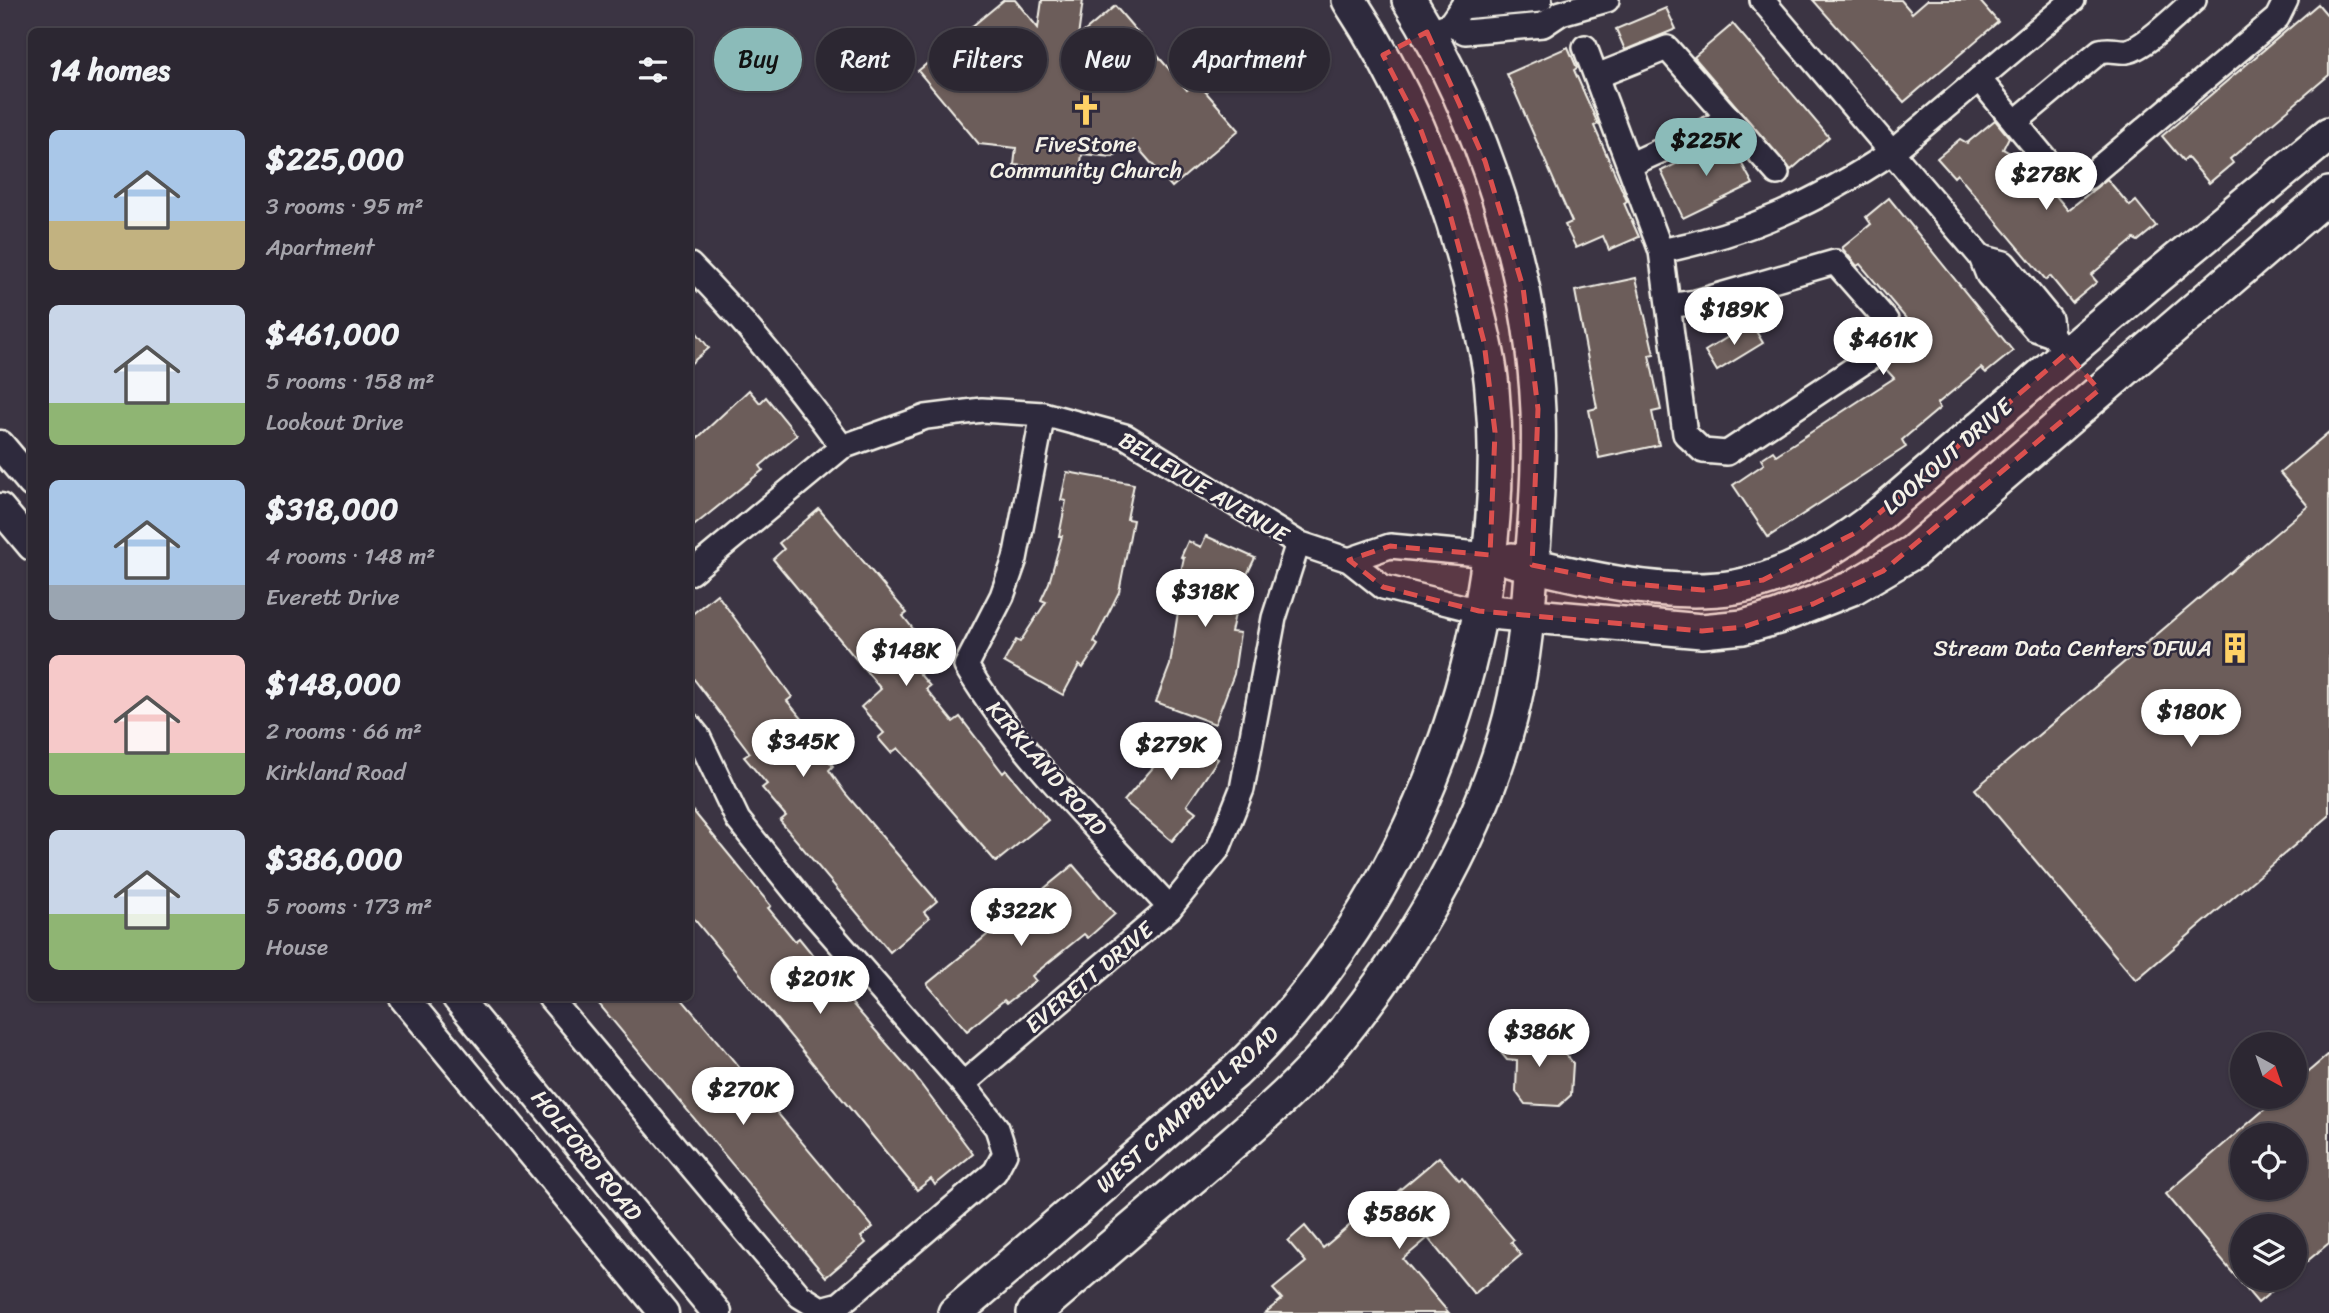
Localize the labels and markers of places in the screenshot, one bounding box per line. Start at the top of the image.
church icon: FiveStone Community Church [1069,93,1103,127]
pin: $225K [1657,118,1755,178]
place label: FiveStone Community Church [990,124,1182,191]
pin: $278K [1997,152,2095,212]
pin: $189K [1685,288,1783,347]
pin: $461K [1834,318,1932,377]
pin: $318K [1156,570,1254,629]
pin: $148K [857,628,955,688]
place label: Stream Data Centers DFWA [1934,628,2212,669]
building icon: Stream Data Centers DFWA [2218,631,2252,665]
pin: $180K [2142,690,2240,749]
pin: $345K [754,720,852,779]
pin: $279K [1122,722,1220,782]
pin: $322K [972,888,1070,948]
pin: $201K [771,956,869,1016]
pin: $386K [1490,1010,1588,1069]
pin: $270K [694,1068,792,1127]
pin: $586K [1350,1192,1448,1251]

